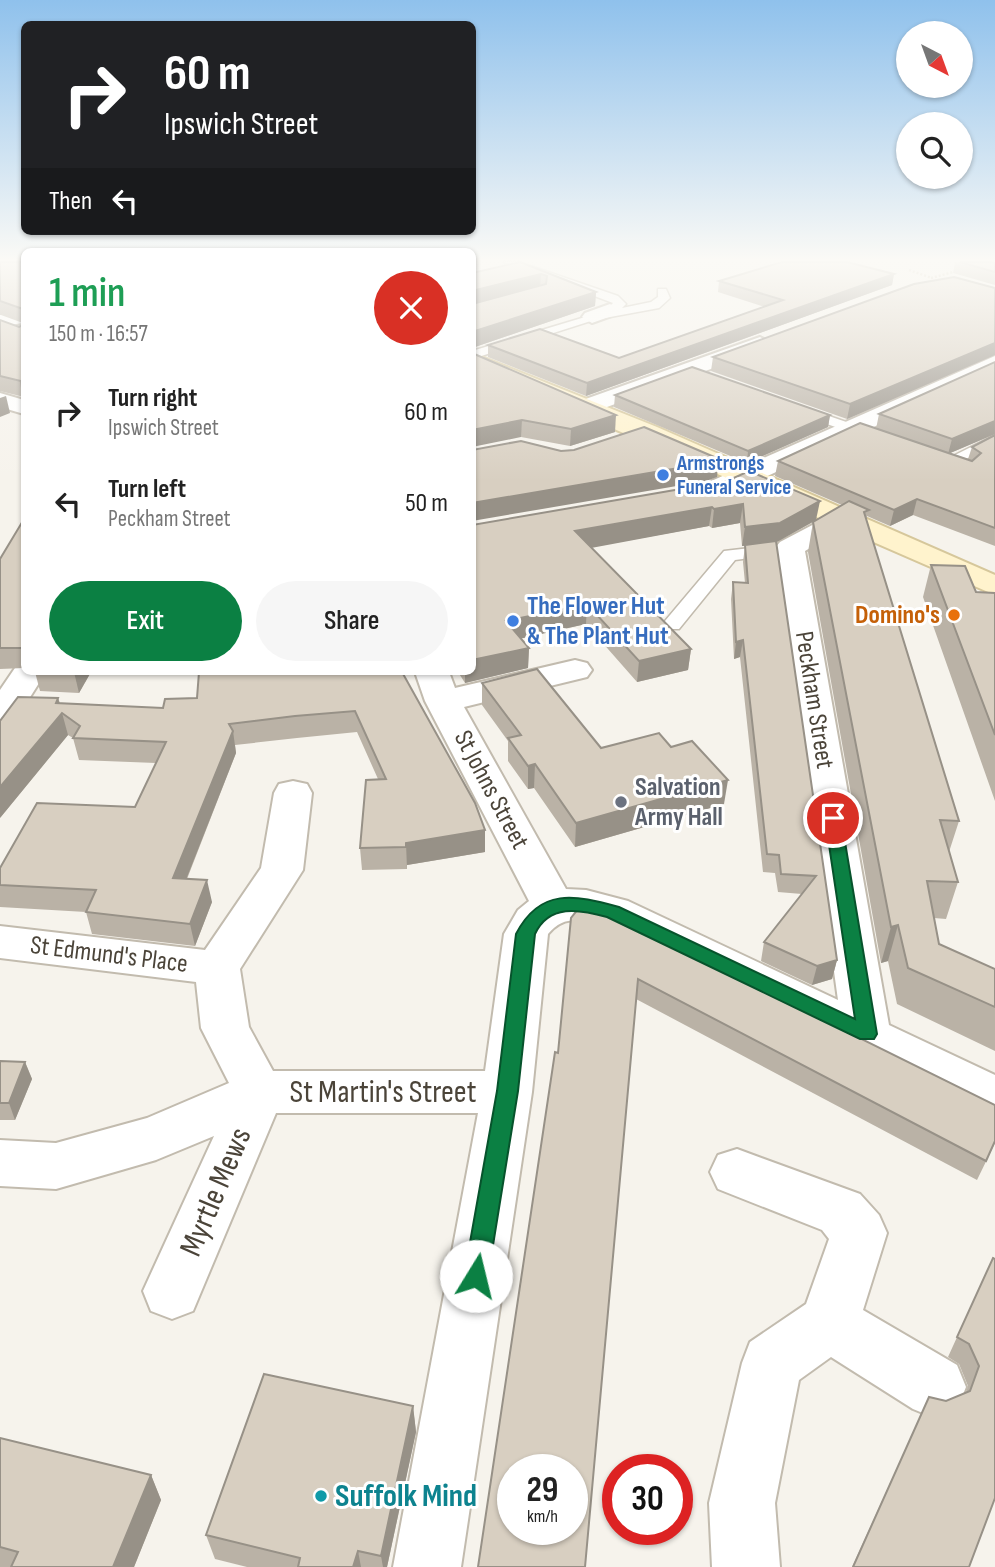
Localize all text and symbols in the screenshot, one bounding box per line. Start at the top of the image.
north arrow [896,21,973,98]
map controls [896,21,973,189]
text: 60 m [164,45,251,104]
icon: right [49,49,140,140]
text: Ipswich Street [164,105,318,144]
button: search [896,112,973,189]
icon: left [106,182,144,220]
text: Then [49,186,92,217]
text: 1 min [49,268,125,319]
button: close [374,271,448,345]
text: 150 m · 16:57 [49,320,148,348]
text: Turn right [108,383,197,414]
icon: right [49,394,87,432]
text: 60 m [404,397,448,428]
text: Ipswich Street [108,414,219,442]
place label: Armstrongs Funeral Service [676,451,791,500]
marker: Armstrongs Funeral Service [655,467,671,483]
text: Turn left [108,474,186,505]
icon: left [49,485,87,523]
text: 50 m [405,488,448,519]
text: Peckham Street [108,505,231,533]
button: Exit [49,581,242,661]
button: Share [256,581,448,661]
place label: The Flower Hut & The Plant Hut [527,591,669,652]
place label: Domino's [855,600,940,631]
marker: Domino's [946,607,962,623]
marker: The Flower Hut & The Plant Hut [505,613,521,629]
street label: Peckham Street [788,629,840,771]
street label: St Johns Street [447,725,535,855]
place label: Salvation Army Hall [634,772,723,833]
pin [803,788,863,848]
marker: Salvation Army Hall [613,794,629,810]
icon: arrive [814,799,852,837]
street label: St Edmund's Place [29,930,189,980]
street label: St Martin's Street [290,1073,476,1112]
street label: Myrtle Mews [172,1122,260,1262]
position arrow [439,1239,513,1313]
speed limit sign: 30 [602,1454,693,1545]
text: 29 [527,1469,558,1512]
place label: Suffolk Mind [335,1477,477,1516]
marker: Suffolk Mind [313,1488,329,1504]
text: km/h [527,1506,558,1527]

